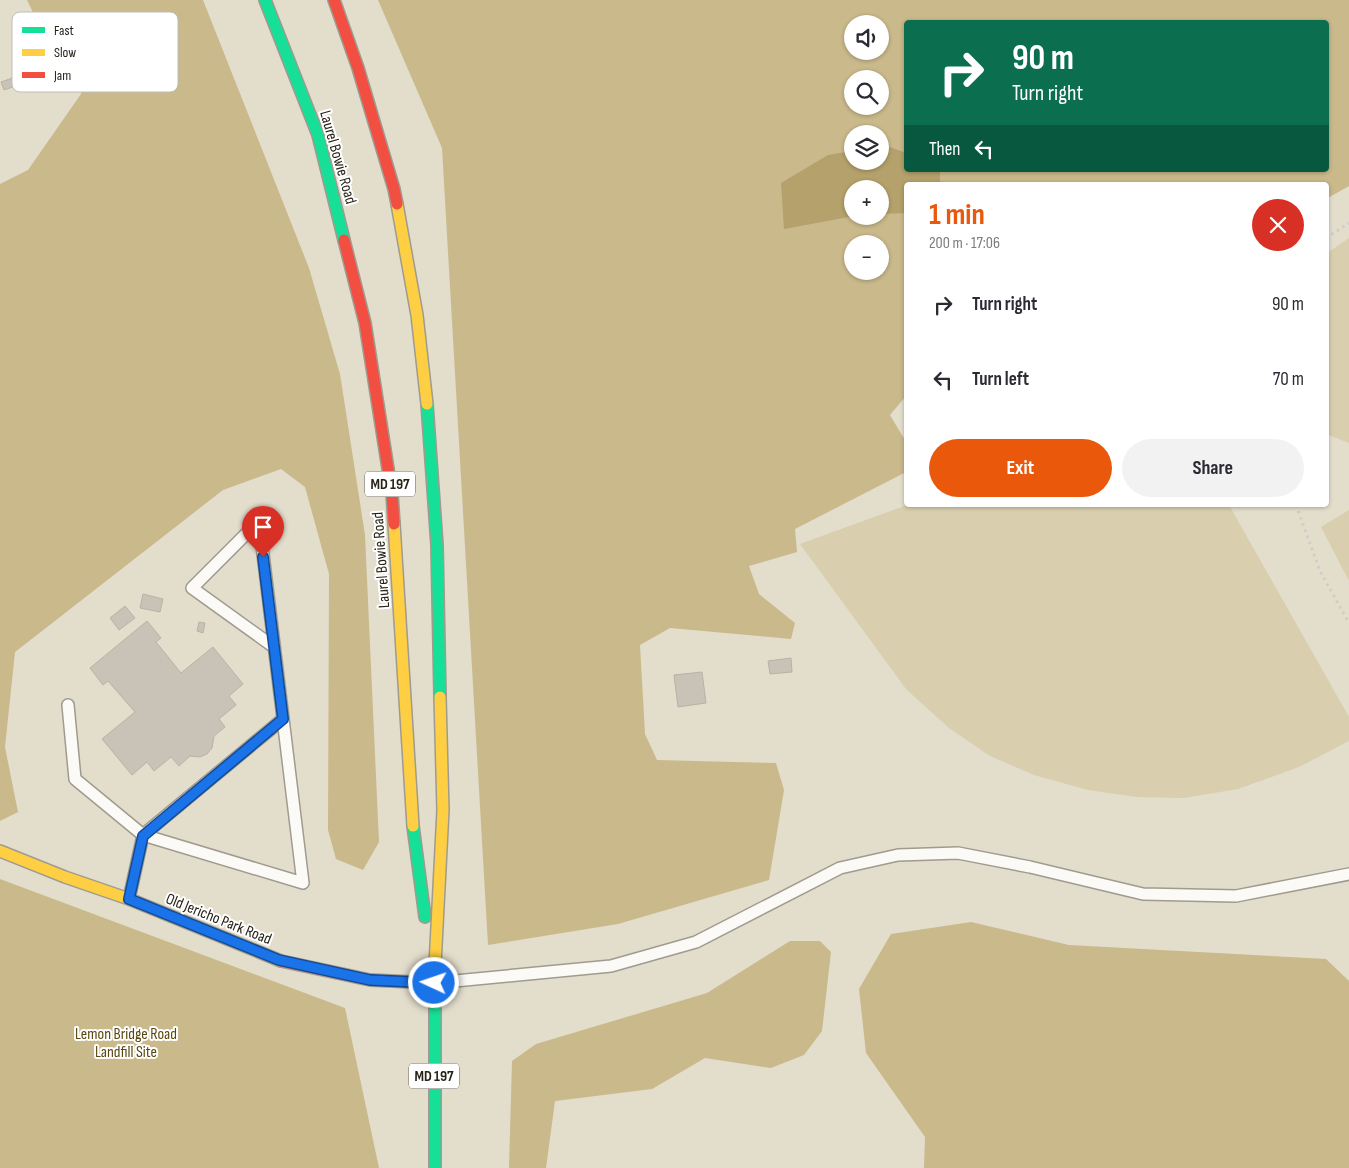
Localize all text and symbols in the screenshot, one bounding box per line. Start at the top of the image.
legend [12,12,178,92]
map controls [844,15,889,280]
button: sound [844,15,889,60]
text: Fast [54,22,74,39]
text: 90 m [1012,37,1074,80]
icon: right [929,40,994,105]
text: Slow [54,44,76,61]
text: Jam [53,67,71,84]
button: search [844,70,889,115]
text: Turn right [1012,80,1083,107]
street label: Laurel Bowie Road [315,108,360,206]
button: layers [844,125,889,170]
icon: left [970,135,998,163]
text: Then [929,138,960,161]
button: + [844,180,889,225]
text: 1 min [929,197,985,233]
button: close [1252,199,1304,251]
text: 200 m · 17:06 [929,234,1000,253]
button: − [844,235,889,280]
icon: right [929,291,957,319]
text: Turn right [972,293,1037,316]
text: 90 m [1272,293,1304,316]
icon: left [929,366,957,394]
text: Turn left [972,368,1029,391]
text: 70 m [1273,368,1304,391]
button: Exit [929,439,1112,497]
button: Share [1122,439,1304,497]
road number: MD 197 [365,472,415,496]
pin [242,506,284,557]
street label: Laurel Bowie Road [369,511,394,609]
icon: arrive [249,513,277,541]
street label: Old Jericho Park Road [163,890,274,949]
position arrow [407,956,459,1008]
park label: Lemon Bridge Road Landfill Site [75,1025,177,1062]
road number: MD 197 [409,1064,459,1088]

